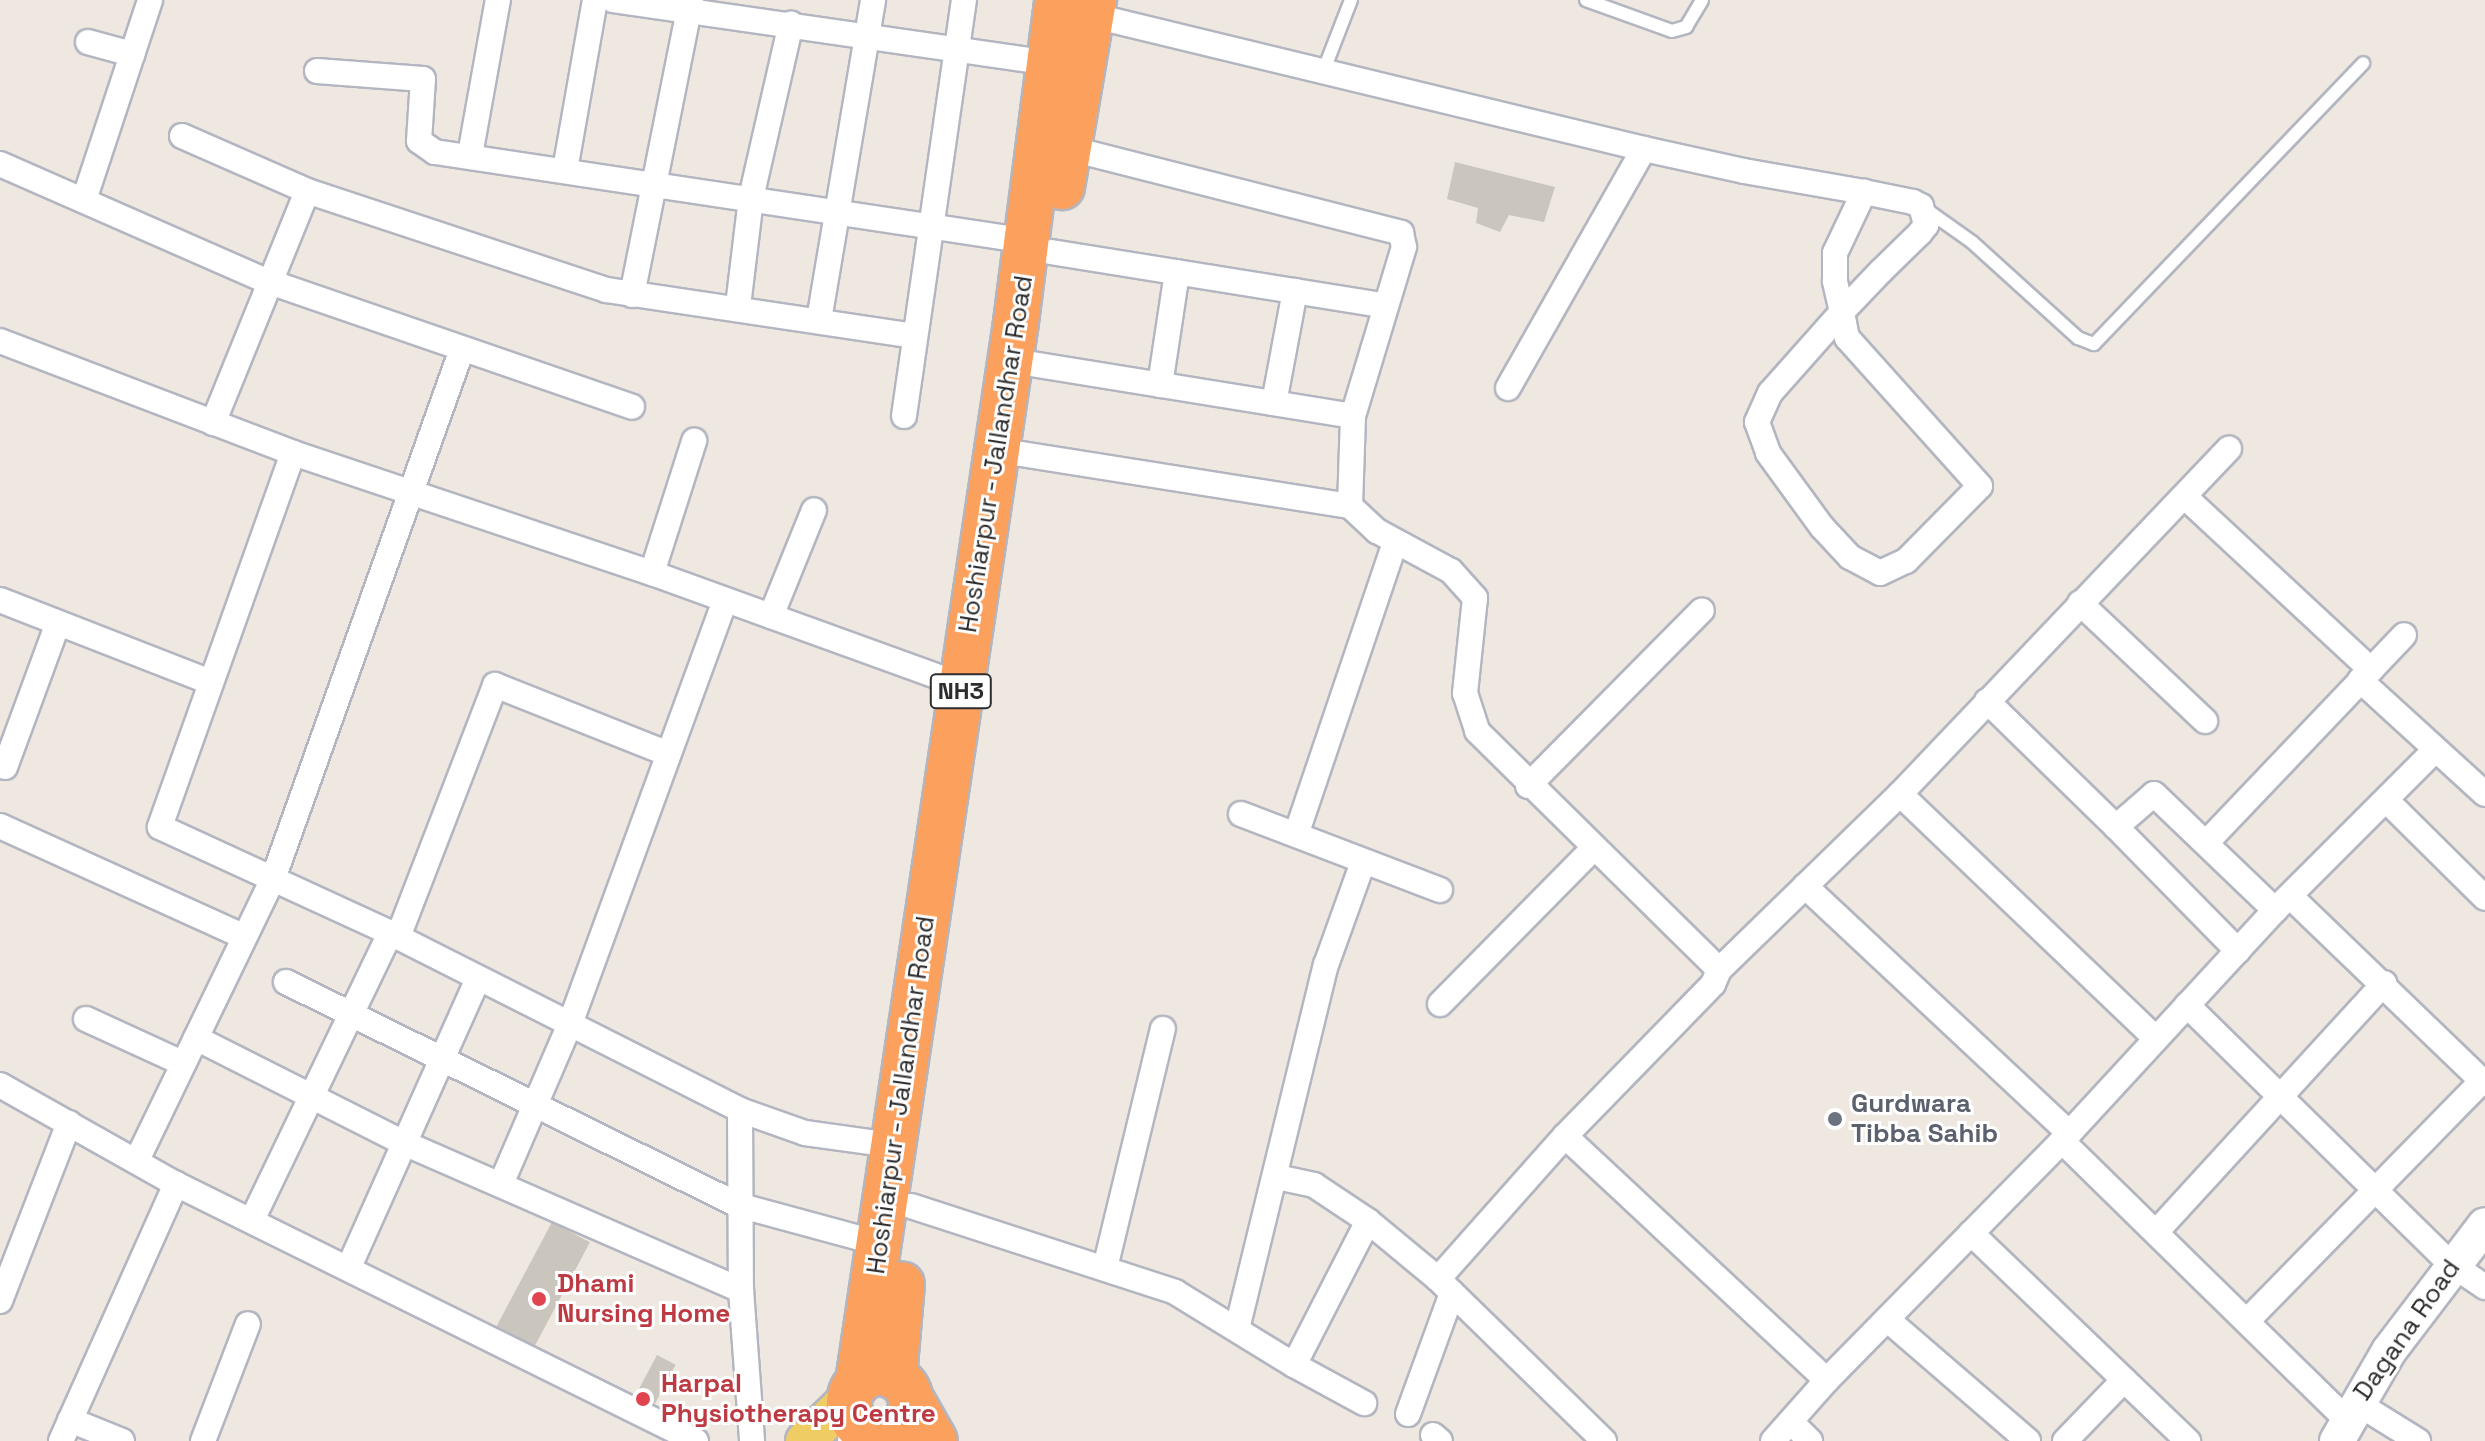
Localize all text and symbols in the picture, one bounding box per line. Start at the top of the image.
street label: Hoshiarpur - Jallandhar Road [952,272,1040,636]
road number: NH3 [929,671,993,711]
street label: Hoshiarpur - Jallandhar Road [860,913,942,1277]
place label: Gurdwara Tibba Sahib [1851,1088,1998,1150]
marker: Gurdwara Tibba Sahib [1826,1110,1844,1128]
street label: Dagana Road [2347,1254,2467,1406]
place label: Dhami Nursing Home [557,1268,730,1330]
marker: Dhami Nursing Home [528,1288,550,1310]
place label: Harpal Physiotherapy Centre [661,1368,936,1430]
marker: Harpal Physiotherapy Centre [632,1388,654,1410]

